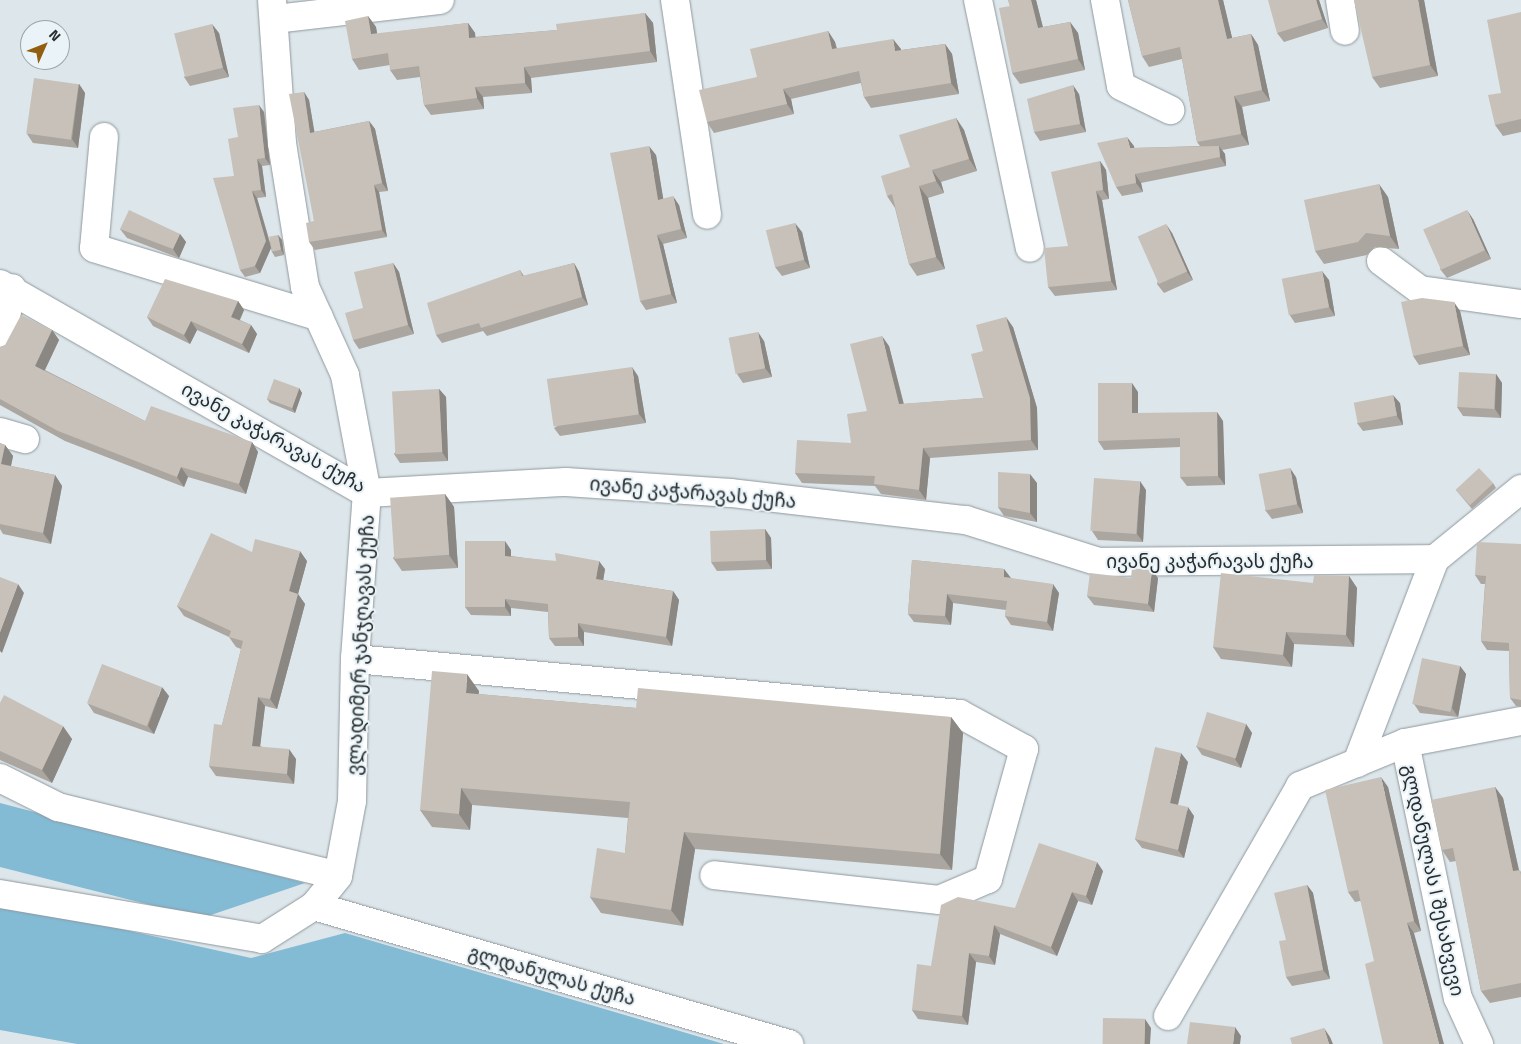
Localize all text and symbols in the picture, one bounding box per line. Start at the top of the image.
north arrow [20,20,70,70]
text: N [45,24,66,46]
street label: ივანე კაჭარავას ქუჩა [178,377,370,497]
street label: ივანე კაჭარავას ქუჩა [589,472,797,512]
street label: ვლადიმერ ჯანჯღავას ქუჩა [342,514,378,776]
street label: ივანე კაჭარავას ქუჩა [1106,550,1314,572]
street label: გლდანულას I შესახვევი [1398,762,1470,998]
street label: გლდანულას ქუჩა [466,940,638,1010]

